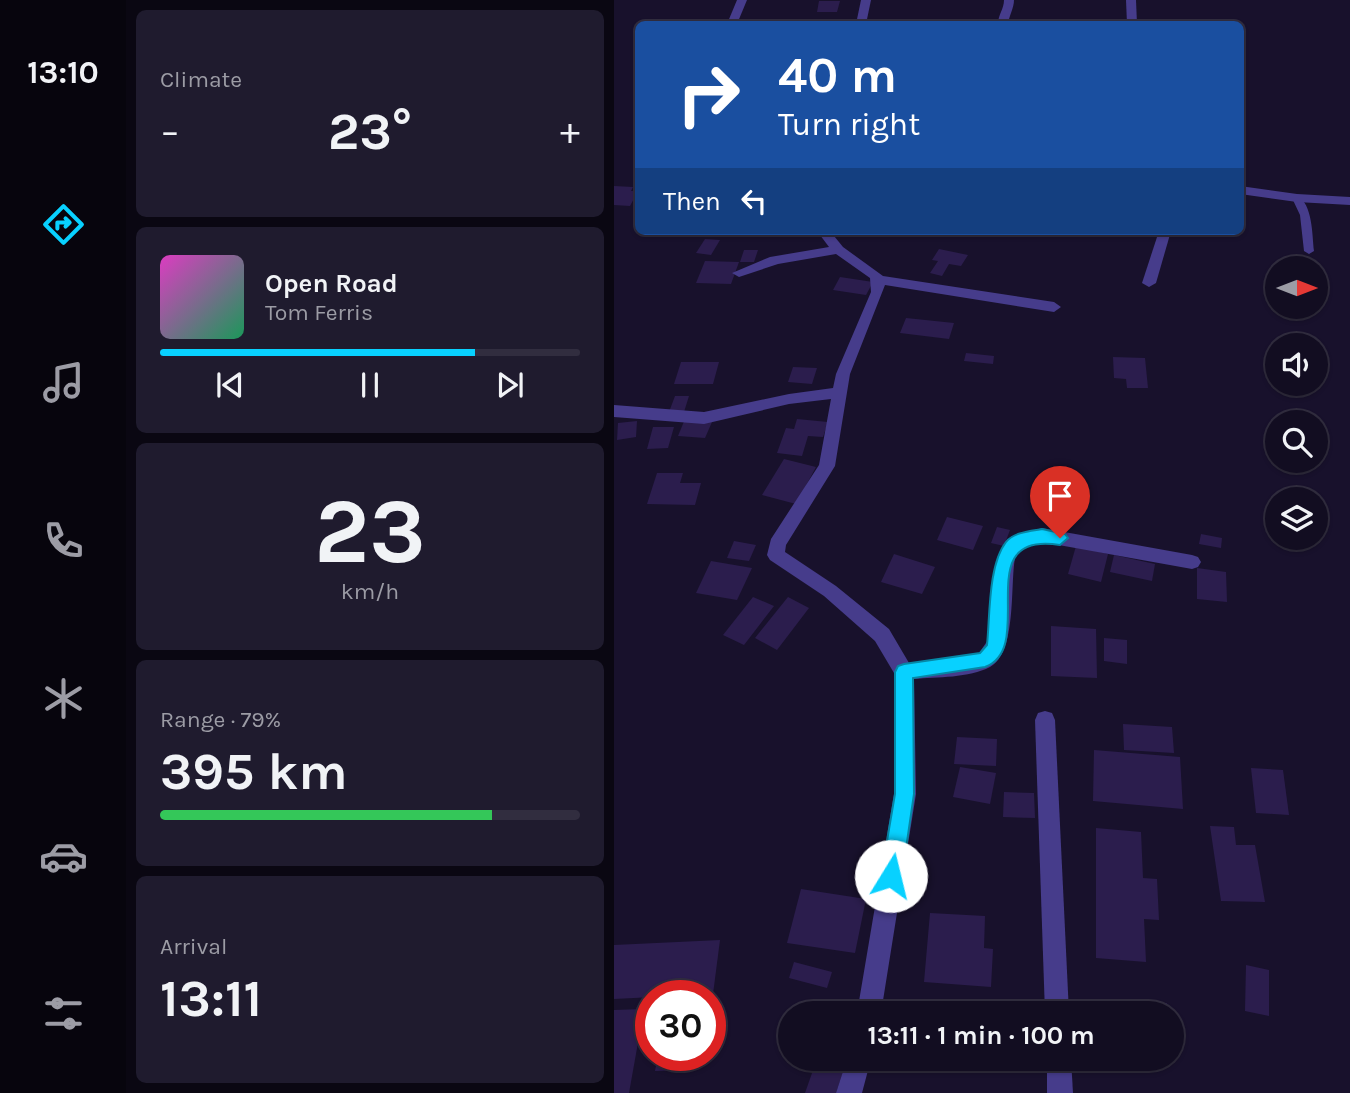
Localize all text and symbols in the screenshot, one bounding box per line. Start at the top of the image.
text: 40 m [778,47,897,104]
icon: right [663,49,754,140]
text: 13:10 [27,54,99,91]
text: Climate [160,66,242,93]
text: 23° [328,101,412,162]
text: Turn right [778,106,920,143]
text: − [160,109,180,154]
text: + [560,109,580,154]
icon: left [735,182,773,220]
text: Then [663,186,721,217]
icon: directions [39,200,88,249]
north arrow [1265,256,1328,318]
map controls [1265,256,1328,550]
text: Open Road [265,268,398,299]
text: Tom Ferris [265,299,373,326]
button: sound [1265,333,1328,396]
icon: music [39,358,88,407]
icon: previous [211,366,249,404]
icon: pause [351,366,389,404]
icon: next [491,366,529,404]
button: search [1265,410,1328,473]
pin [1030,466,1090,538]
icon: arrive [1041,477,1079,515]
text: 23 [314,479,426,585]
button: layers [1265,487,1328,550]
icon: phone [39,516,88,565]
text: km/h [341,578,399,605]
icon: climate [39,674,88,723]
text: Range · 79% [160,706,281,733]
text: 395 km [160,741,348,802]
icon: car [39,832,88,881]
position arrow [854,839,928,913]
text: Arrival [160,933,227,960]
text: 13:11 [160,968,262,1029]
speed limit sign: 30 [635,980,726,1071]
icon: filters [39,989,88,1038]
text: 13:11 · 1 min · 100 m [867,1020,1095,1051]

